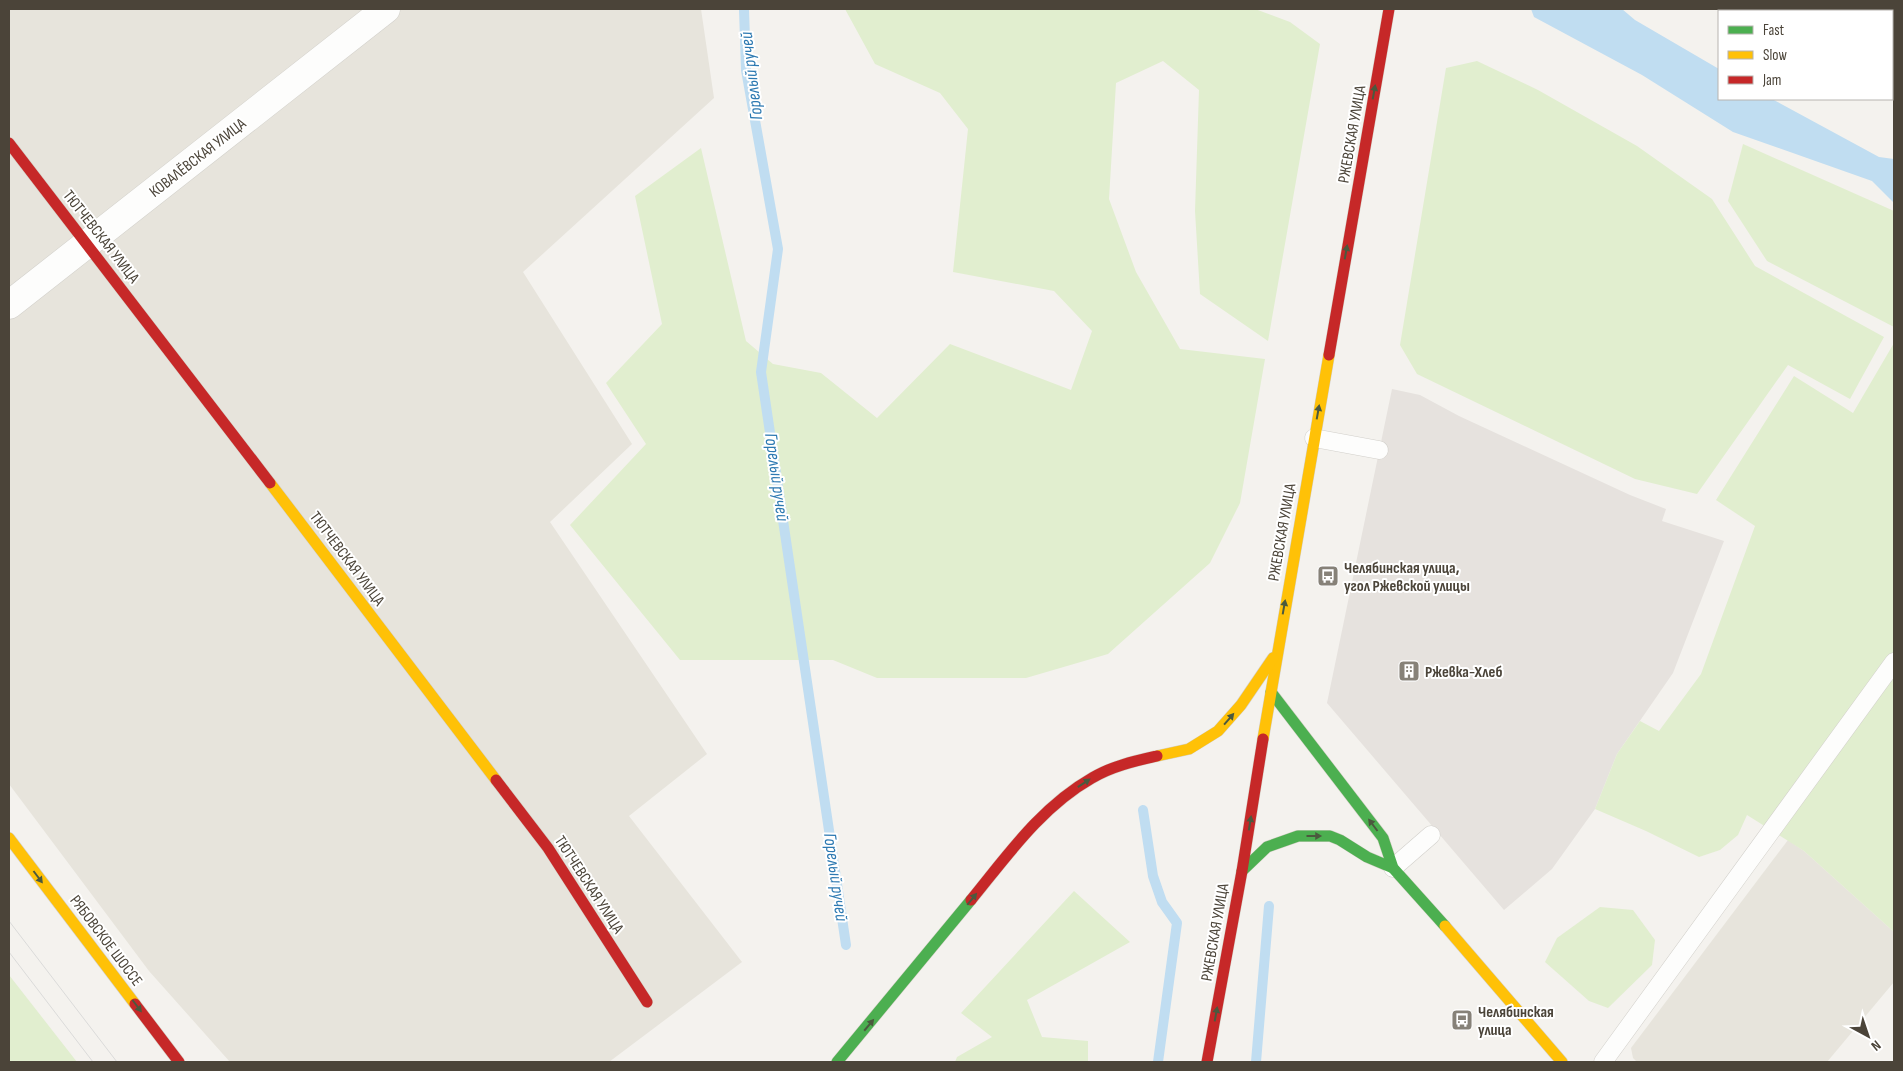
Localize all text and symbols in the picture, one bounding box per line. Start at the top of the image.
legend [1718,10,1893,100]
text: Fast [1763,21,1785,40]
water label: Горелый ручей [736,30,767,121]
text: Slow [1763,46,1787,65]
text: Jam [1762,71,1781,90]
street label: РЖЕВСКАЯ УЛИЦА [1335,84,1370,185]
one-way arrow [1371,84,1379,100]
street label: КОВАЛЁВСКАЯ УЛИЦА [146,114,250,202]
street label: ТЮТЧЕВСКАЯ УЛИЦА [59,187,143,287]
one-way arrow [1343,244,1351,260]
one-way arrow [1315,404,1323,420]
water label: Горелый ручей [760,432,793,523]
street label: РЖЕВСКАЯ УЛИЦА [1265,482,1300,583]
street label: ТЮТЧЕВСКАЯ УЛИЦА [305,508,388,610]
place label: Челябинская улица, угол Ржевской улицы [1344,559,1470,596]
bus stop icon: Челябинская улица, угол Ржевской улицы [1316,564,1340,588]
one-way arrow [1281,598,1289,614]
building icon: Ржевка-Хлеб [1397,659,1421,683]
place label: Ржевка-Хлеб [1425,663,1502,682]
one-way arrow [1223,713,1235,725]
one-way arrow [1077,778,1091,788]
one-way arrow [1246,814,1254,830]
one-way arrow [1368,818,1378,832]
street label: ТЮТЧЕВСКАЯ УЛИЦА [550,832,627,937]
water label: Горелый ручей [819,832,852,923]
one-way arrow [1306,832,1322,840]
one-way arrow [33,870,44,883]
street label: РЖЕВСКАЯ УЛИЦА [1198,882,1233,983]
street label: РЯБОВСКОЕ ШОССЕ [66,892,146,990]
one-way arrow [966,893,977,906]
one-way arrow [131,999,142,1012]
place label: Челябинская улица [1478,1003,1554,1040]
one-way arrow [1212,1007,1220,1022]
bus stop icon: Челябинская улица [1450,1008,1474,1032]
north arrow [1843,1011,1893,1061]
one-way arrow [863,1019,874,1032]
text: N [1868,1037,1884,1054]

